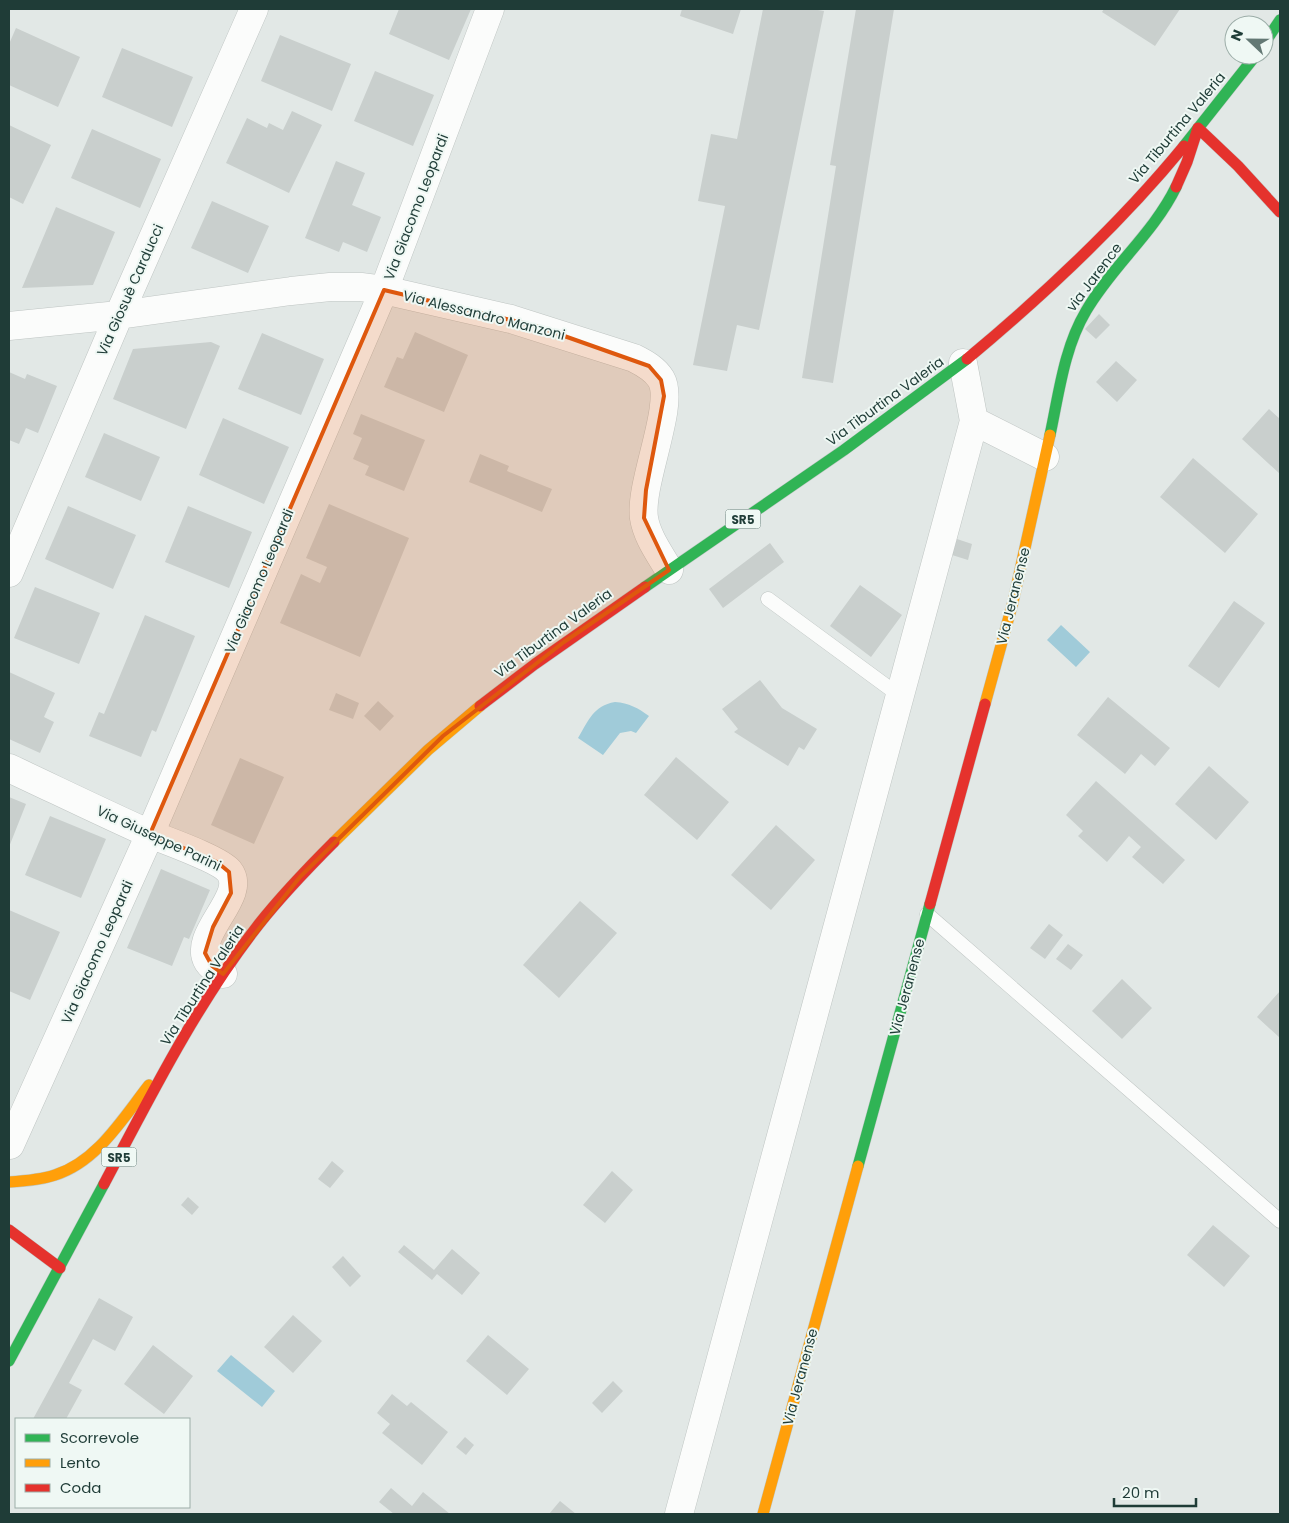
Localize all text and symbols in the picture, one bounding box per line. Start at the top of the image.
north arrow [1224,15,1274,65]
text: N [1226,27,1248,44]
street label: Via Tiburtina Valeria [1124,68,1230,188]
street label: Via Giacomo Leopardi [379,131,453,283]
street label: Via Giosuè Carducci [92,221,168,359]
street label: via Jarence [1062,238,1127,316]
street label: Via Alessandro Manzoni [401,285,567,345]
street label: Via Tiburtina Valeria [822,352,948,450]
street label: Via Giacomo Leopardi [219,506,299,656]
road number: SR5 [726,509,760,528]
street label: Via Jeranense [991,545,1035,647]
street label: Via Tiburtina Valeria [490,584,616,682]
street label: Via Giuseppe Parini [93,800,225,876]
street label: Via Giacomo Leopardi [56,877,138,1027]
street label: Via Tiburtina Valeria [155,921,249,1049]
street label: Via Jeranense [884,936,930,1038]
road number: SR5 [102,1148,136,1166]
street label: Via Jeranense [777,1326,823,1428]
legend [15,1418,190,1508]
text: Scorrevole [60,1427,139,1448]
text: Lento [60,1452,100,1473]
scale bar [1114,1476,1196,1508]
text: Coda [60,1477,101,1498]
text: 20 m [1122,1482,1160,1503]

